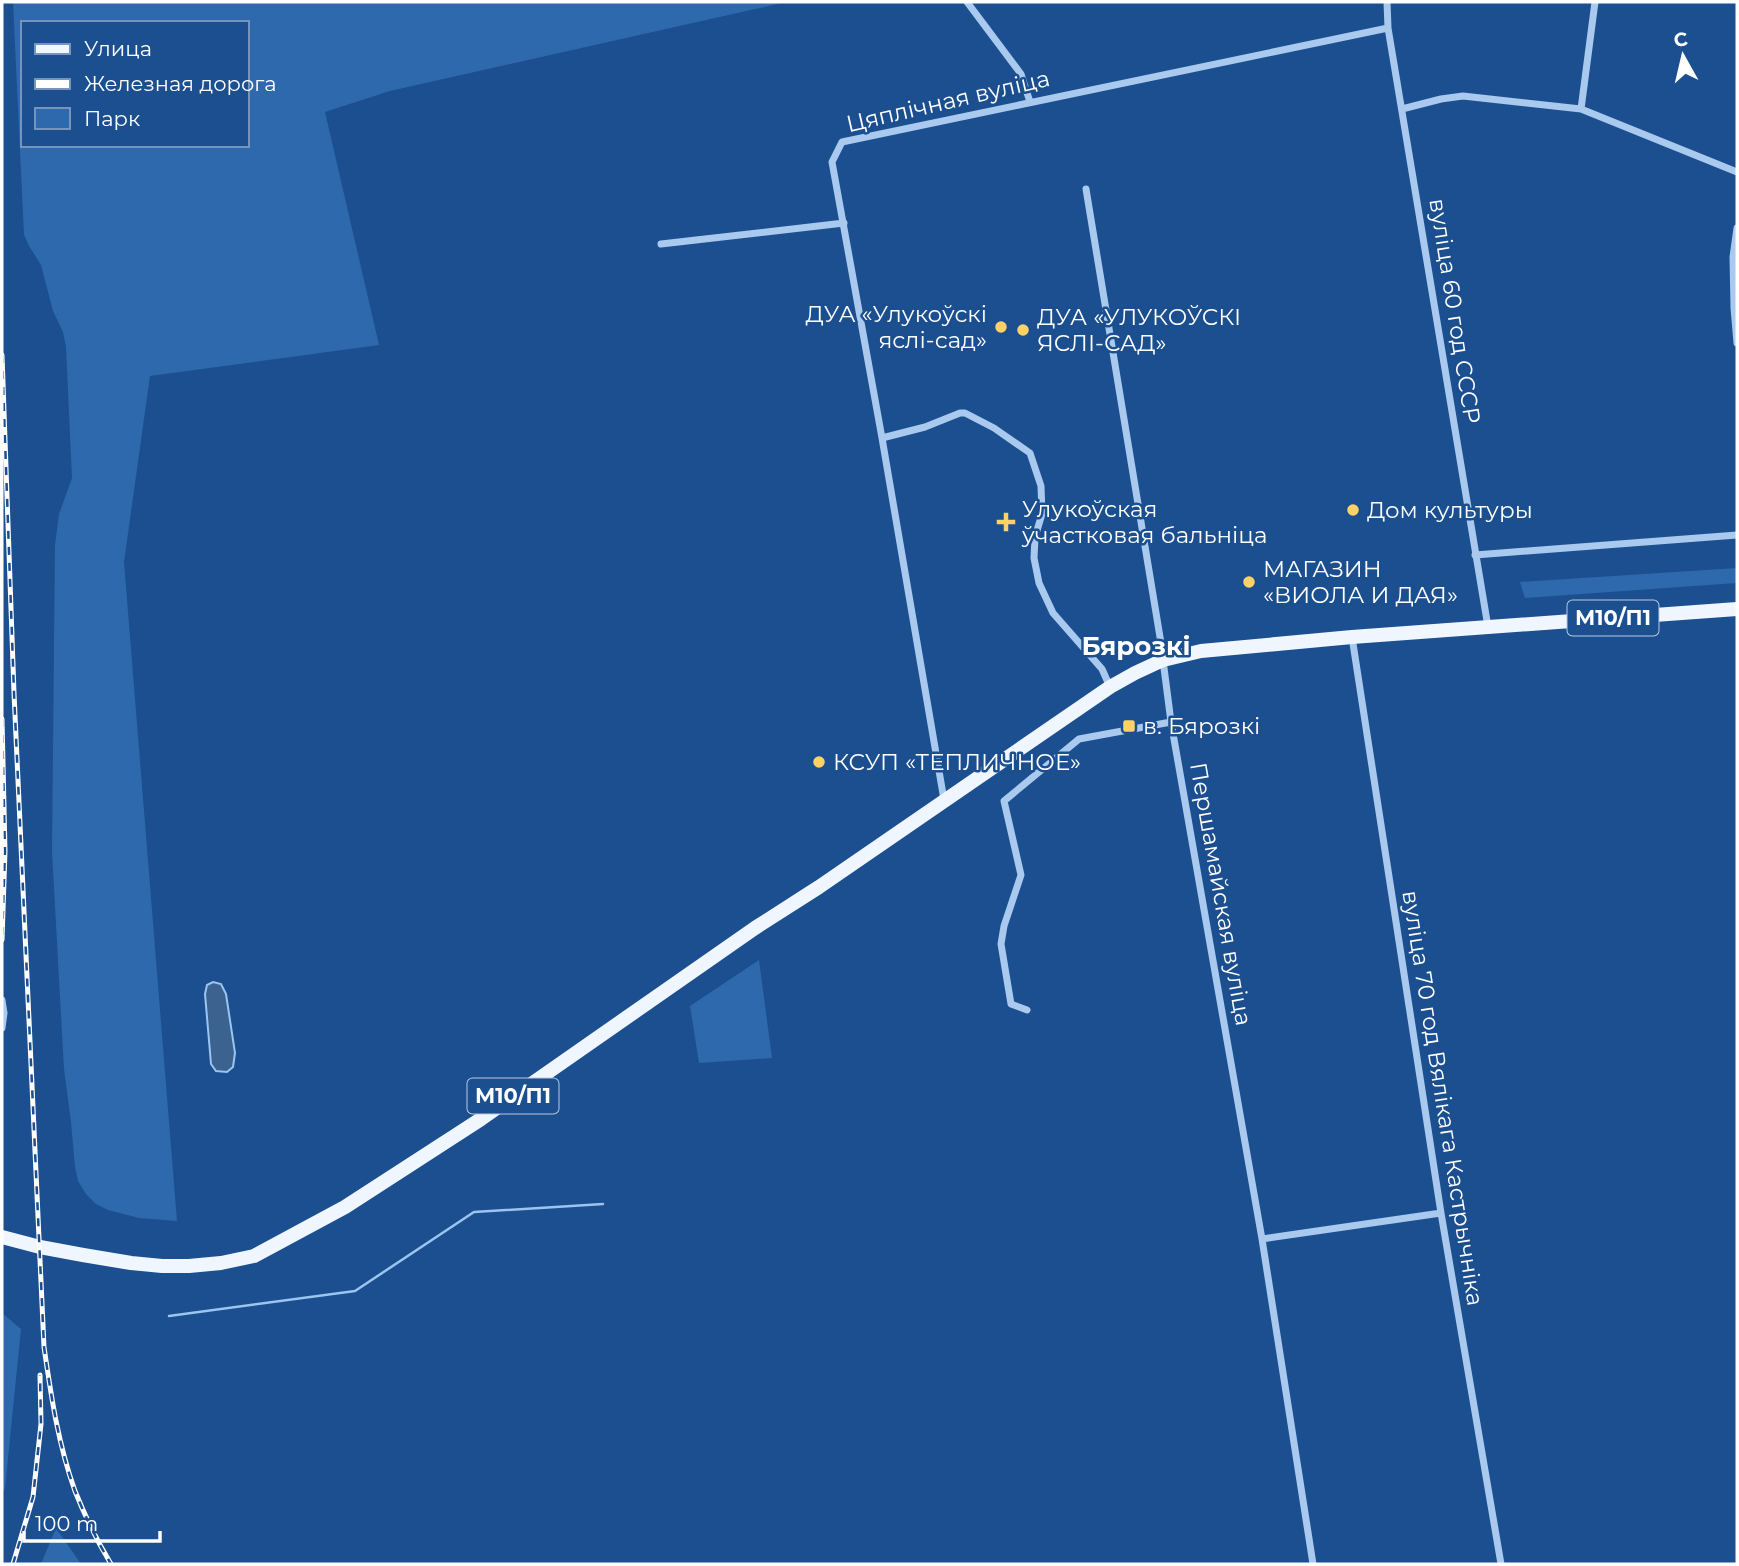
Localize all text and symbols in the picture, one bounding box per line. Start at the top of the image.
legend [21,21,248,147]
north arrow [1648,21,1718,91]
text: С [1672,27,1689,52]
text: Улица [84,36,152,61]
street label: Цяплічная вуліца [844,64,1052,138]
text: Железная дорога [84,71,276,96]
text: Парк [84,106,140,131]
street label: вуліца 60 год СССР [1423,196,1487,426]
place label: ДУА «Улукоўскі яслі-сад» [805,300,987,354]
place label: ДУА «УЛУКОЎСКІ ЯСЛІ-САД» [1037,303,1241,357]
marker: ДУА «Улукоўскі яслі-сад» [993,319,1009,335]
marker: ДУА «УЛУКОЎСКІ ЯСЛІ-САД» [1015,322,1031,338]
place label: Улукоўская ўчастковая бальніца [1021,495,1268,549]
place label: Дом культуры [1367,496,1533,524]
marker: Дом культуры [1345,502,1361,518]
marker: Улукоўская ўчастковая бальніца [996,512,1016,532]
place label: МАГАЗИН «ВИОЛА И ДАЯ» [1263,555,1458,609]
marker: МАГАЗИН «ВИОЛА И ДАЯ» [1241,574,1257,590]
road number: М10/П1 [1568,600,1658,636]
district label: Бярозкі [1081,630,1191,662]
place label: в. Бярозкі [1143,712,1260,740]
marker: в. Бярозкі [1121,718,1137,734]
place label: КСУП «ТЕПЛИЧНОЕ» [833,748,1081,776]
marker: КСУП «ТЕПЛИЧНОЕ» [811,754,827,770]
street label: Першамайская вуліца [1184,760,1258,1028]
street label: вуліца 70 год Вялікага Кастрычніка [1396,888,1490,1308]
road number: М10/П1 [468,1078,558,1114]
scale bar [24,1500,161,1544]
text: 100 m [35,1511,98,1536]

